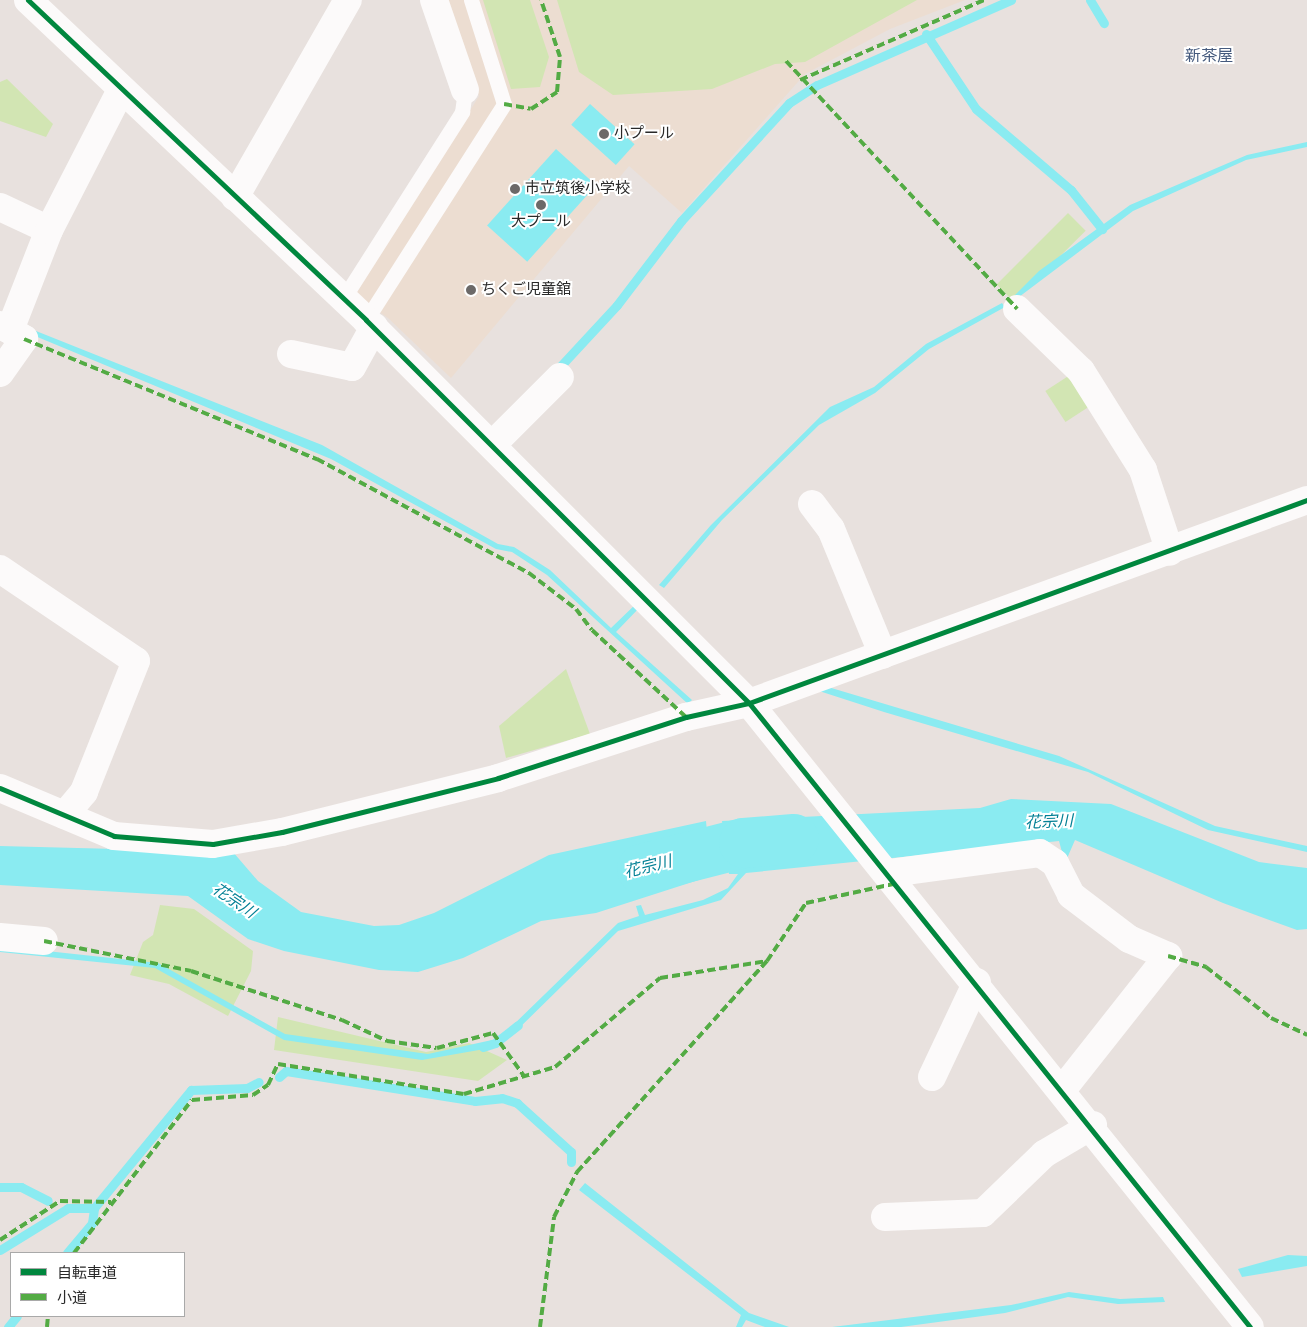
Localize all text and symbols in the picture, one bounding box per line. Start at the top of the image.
district label: 新茶屋 [1185,46,1233,66]
place label: 小プール [614,125,674,143]
marker: 小プール [598,128,610,140]
place label: 市立筑後小学校 [525,180,630,198]
marker: 市立筑後小学校 [509,183,521,195]
marker: 大プール [535,199,547,211]
place label: 大プール [511,213,571,231]
place label: ちくご児童舘 [481,281,571,299]
marker: ちくご児童舘 [465,284,477,296]
water label: 花宗川 [1025,812,1073,832]
water label: 花宗川 [622,852,674,882]
water label: 花宗川 [209,880,259,922]
legend [10,1252,185,1317]
text: 自転車道 [57,1264,117,1282]
text: 小道 [57,1289,87,1307]

